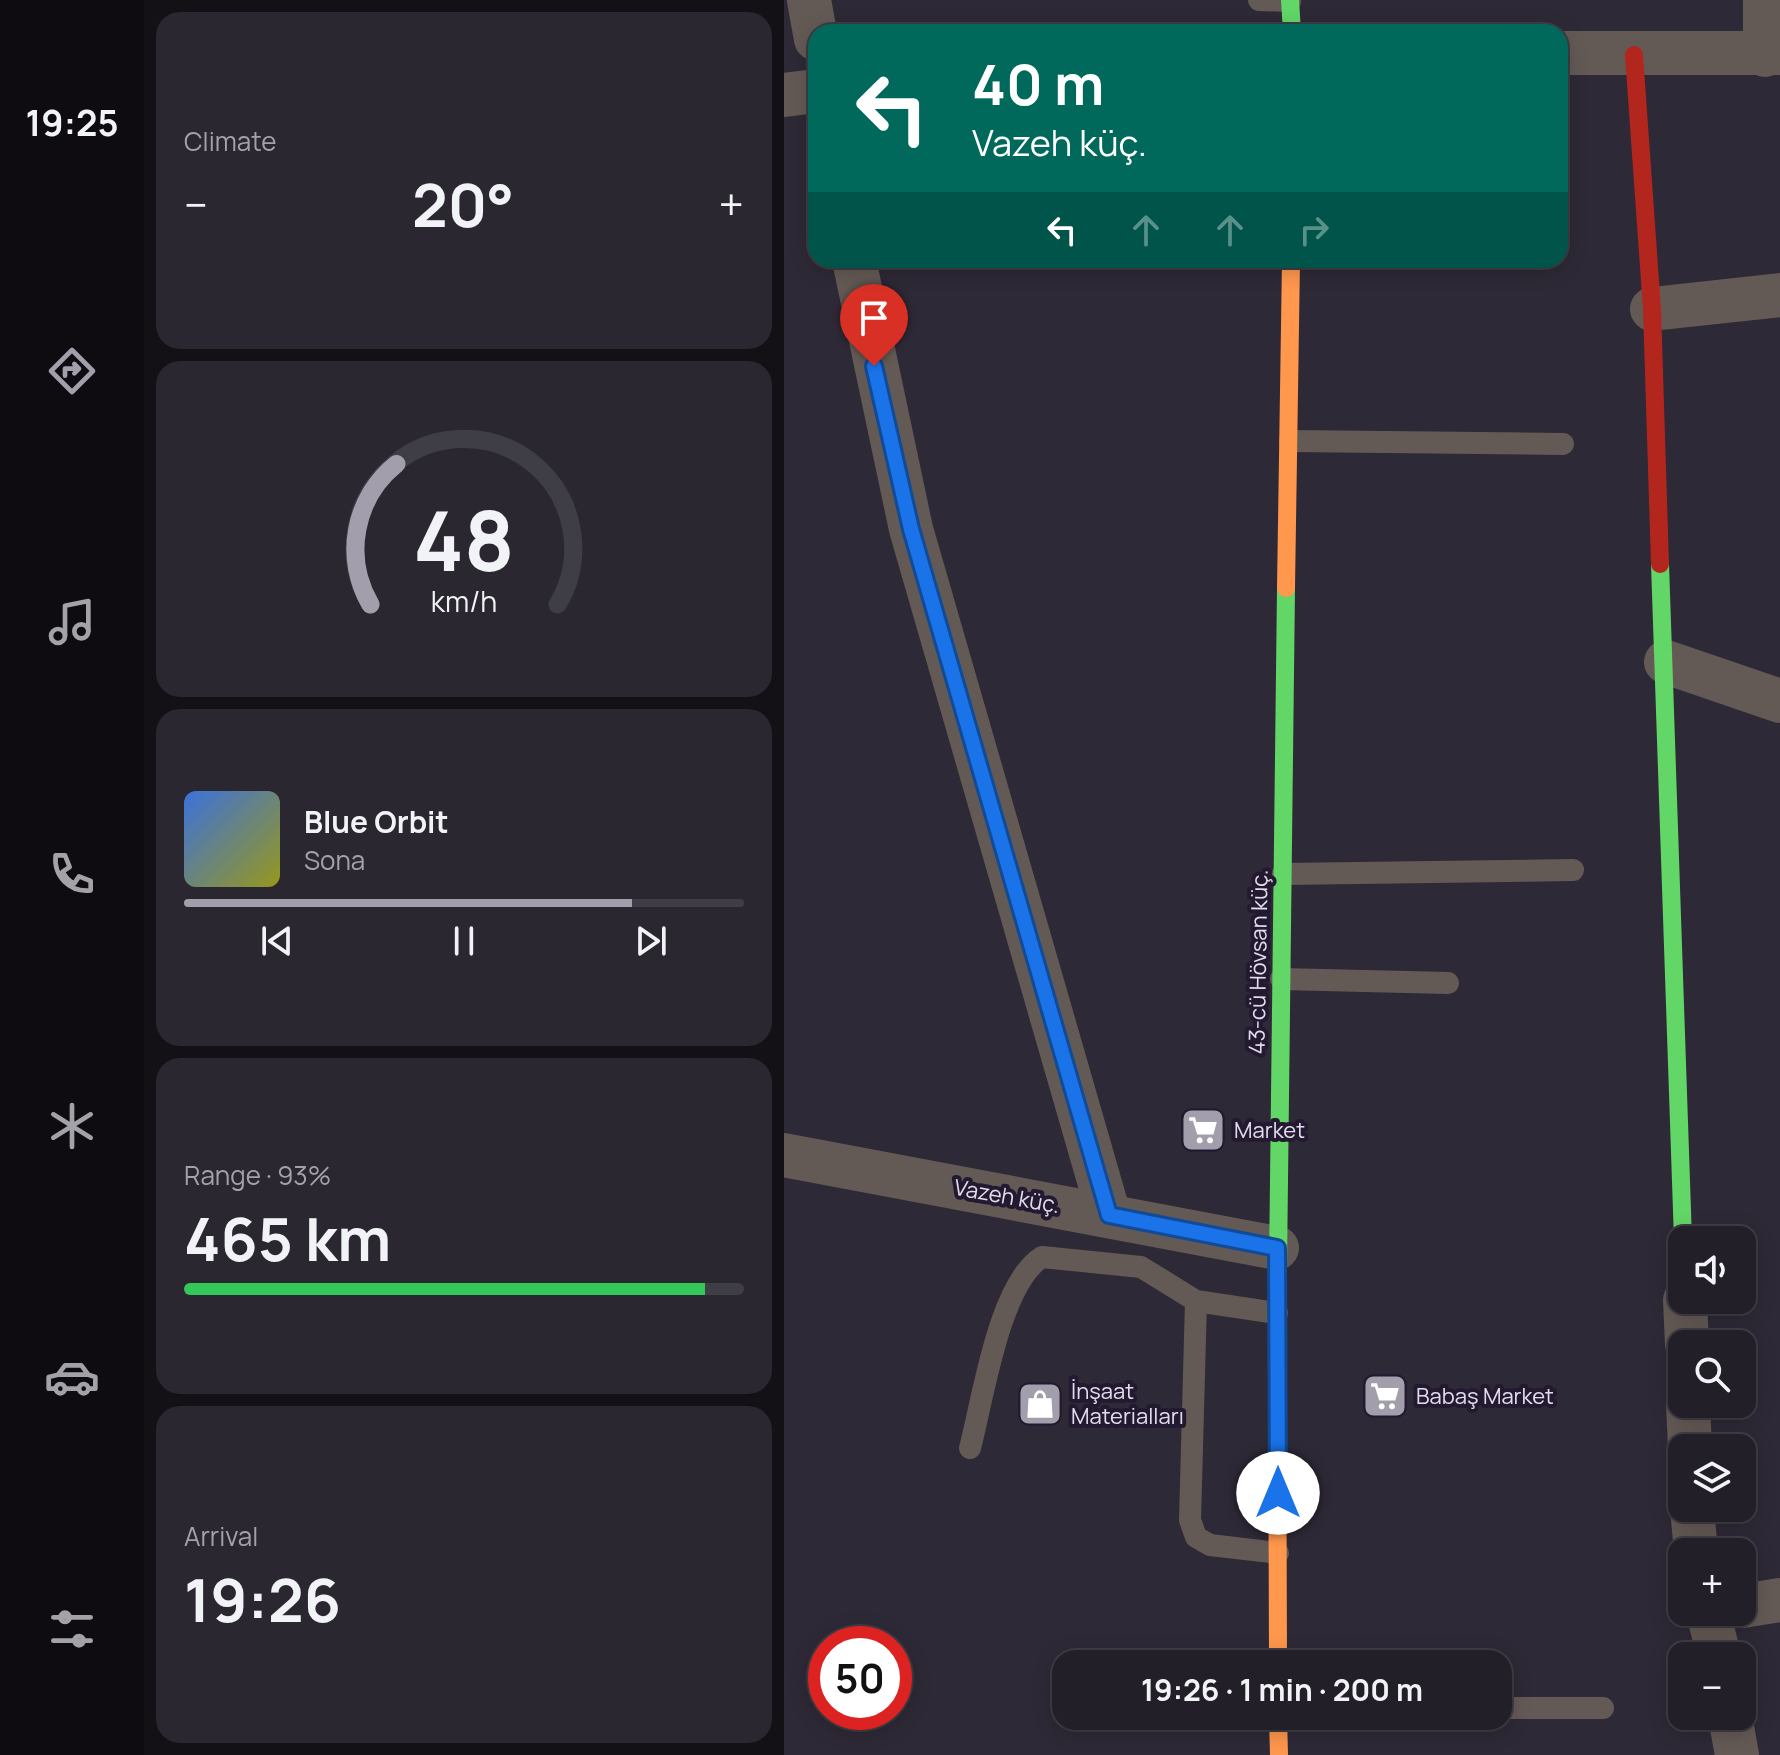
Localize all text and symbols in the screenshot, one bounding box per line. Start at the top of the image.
text: 40 m [972,45,1104,122]
icon: left [840,56,944,160]
text: 19:25 [25,98,119,147]
text: Vazeh küç. [972,118,1147,167]
text: Climate [184,123,276,159]
text: 20° [412,163,514,245]
text: − [184,174,208,234]
text: + [719,174,744,234]
icon: left [1040,208,1084,252]
icon: ahead [1124,208,1168,252]
icon: ahead [1208,208,1252,252]
icon: right [1292,208,1336,252]
pin [840,284,908,366]
icon: arrive [852,296,896,340]
icon: directions [44,343,100,399]
text: 48 [413,481,515,595]
text: km/h [431,582,497,621]
icon: music [44,594,100,650]
text: Blue Orbit [304,801,449,842]
text: Sona [304,842,365,878]
icon: phone [44,846,100,902]
street label: 43-cü Hövsan küç. [1241,869,1275,1055]
icon: previous [255,919,299,963]
icon: pause [442,919,486,963]
icon: next [629,919,673,963]
icon: climate [44,1098,100,1154]
supermarket icon: Market [1179,1106,1227,1154]
place label: Market [1234,1115,1305,1145]
text: Range · 93% [184,1157,331,1193]
street label: Vazeh küç. [952,1172,1062,1220]
text: 465 km [184,1197,391,1279]
map controls [1668,1226,1756,1730]
button: sound [1668,1226,1756,1314]
button: search [1668,1330,1756,1418]
icon: car [44,1349,100,1405]
supermarket icon: Babaş Market [1361,1372,1409,1420]
place label: İnşaat Materialları [1071,1376,1184,1431]
shop icon: İnşaat Materialları [1016,1380,1064,1428]
place label: Babaş Market [1416,1381,1554,1411]
button: layers [1668,1434,1756,1522]
position arrow [1236,1451,1320,1535]
text: Arrival [184,1518,258,1554]
button: + [1668,1538,1756,1626]
text: 19:26 [184,1558,341,1640]
icon: filters [44,1601,100,1657]
speed limit sign: 50 [808,1626,912,1730]
button: − [1668,1642,1756,1730]
text: 19:26 · 1 min · 200 m [1141,1669,1423,1710]

